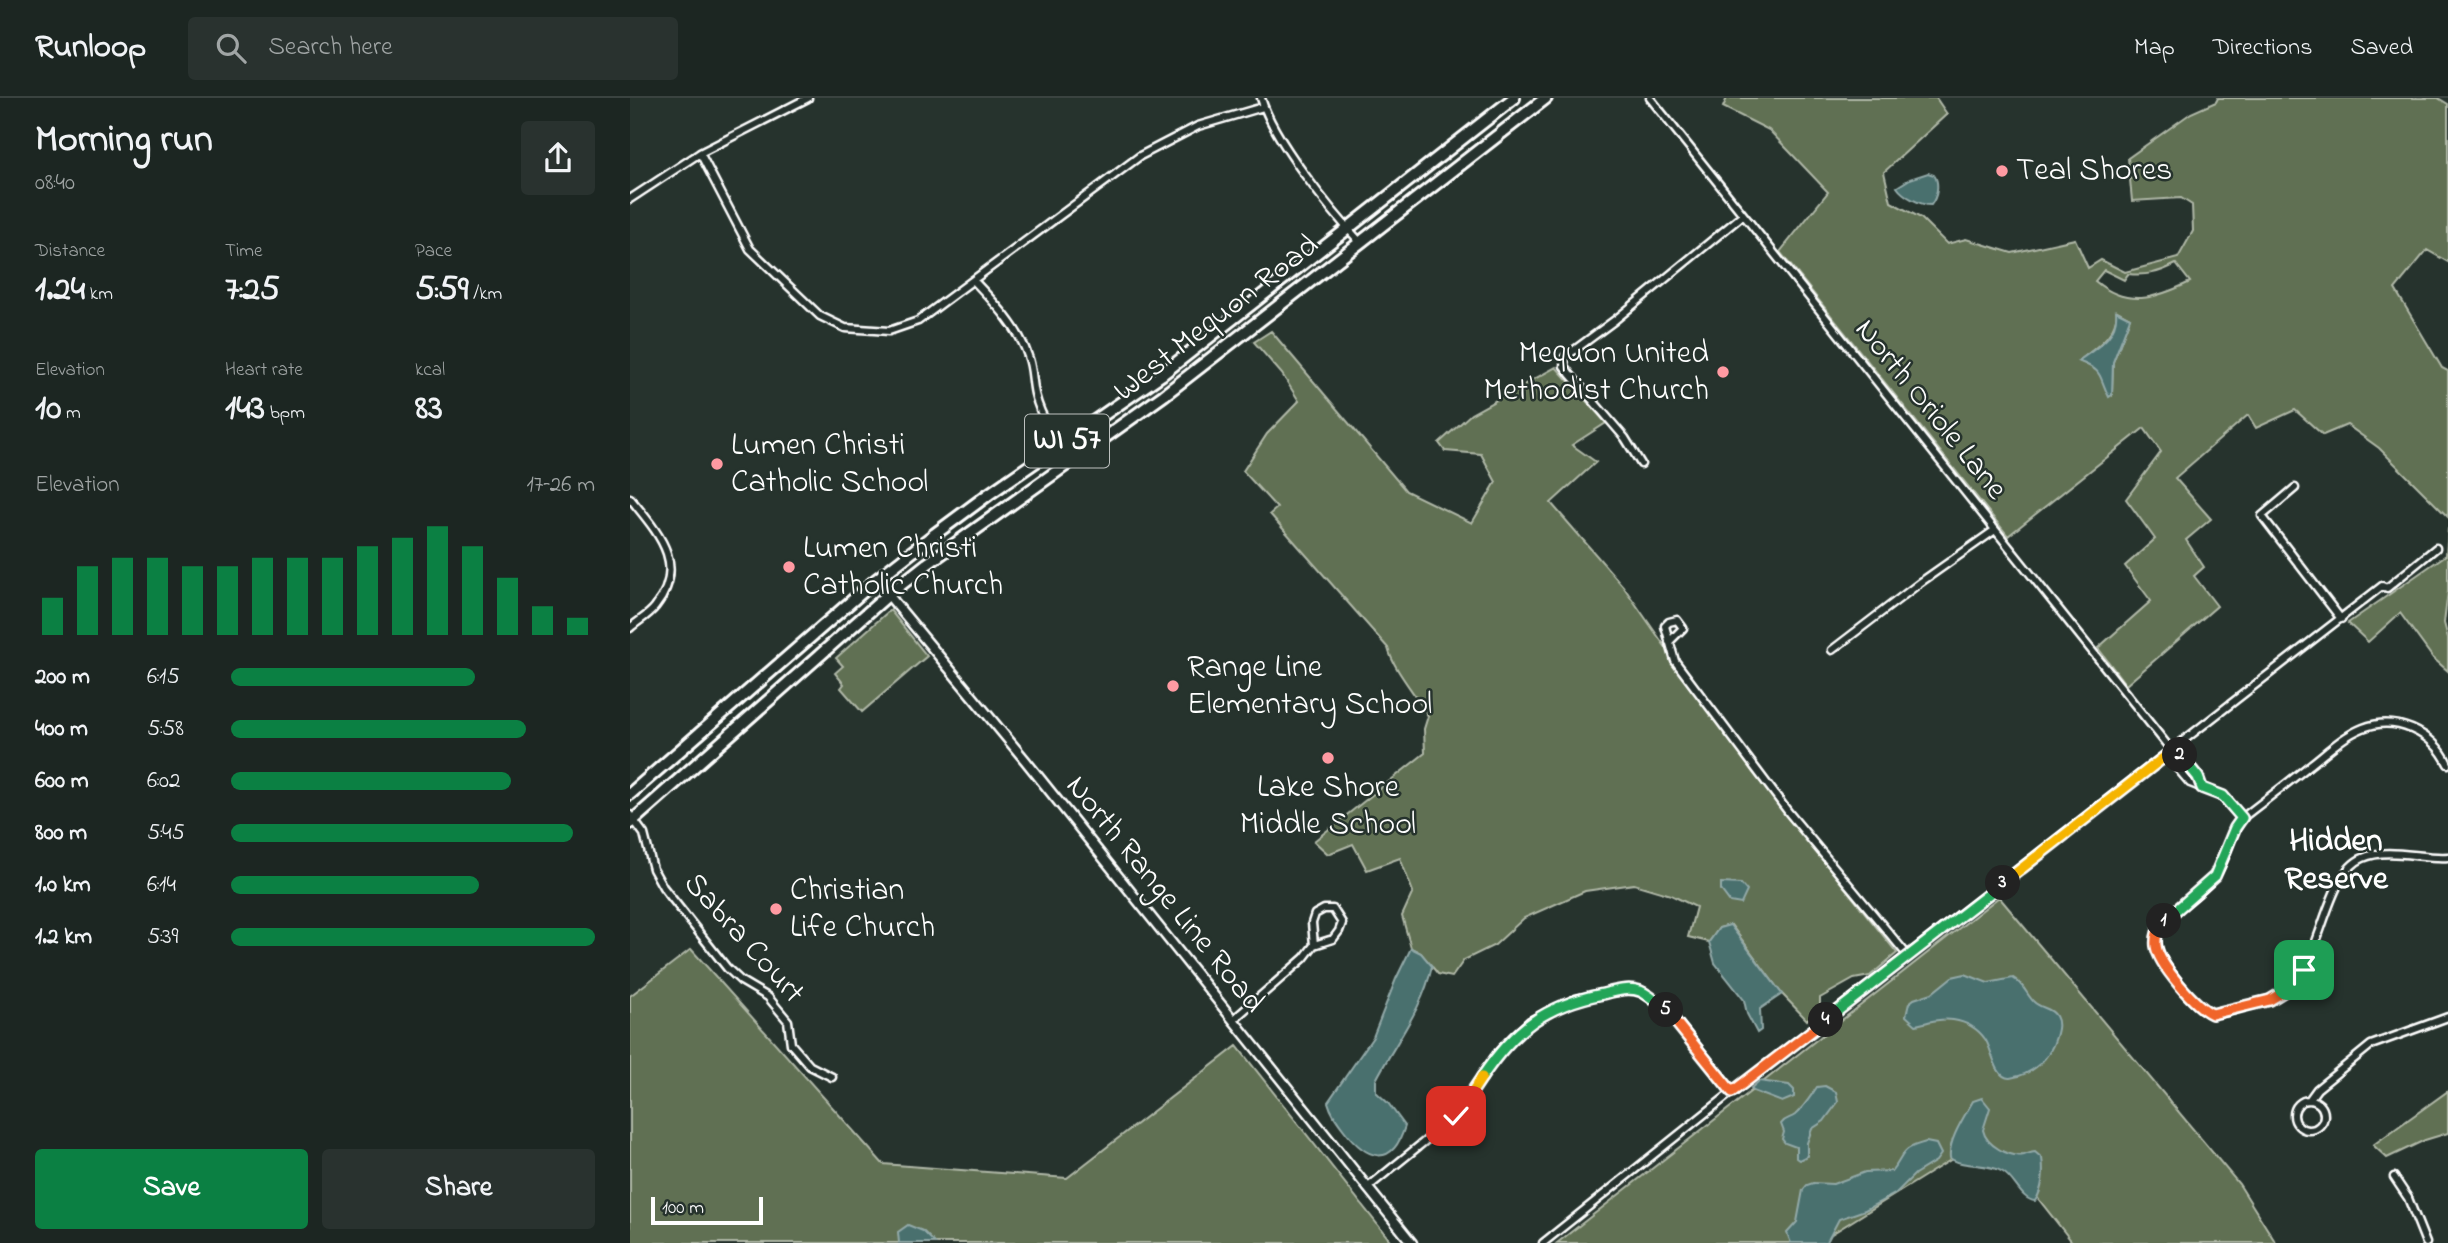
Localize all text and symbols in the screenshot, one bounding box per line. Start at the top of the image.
search box [188,17,678,80]
text: Runloop [35,24,146,72]
icon: search [212,29,250,67]
text: Search here [268,29,393,67]
text: Map [2134,31,2175,66]
text: Directions [2213,31,2312,66]
text: Saved [2350,31,2413,66]
text: Morning run [35,113,213,169]
button: share [521,121,595,195]
place label: Teal Shores [2016,148,2172,195]
marker: Teal Shores [1994,163,2010,179]
text: 08:40 [35,167,75,200]
street label: West Mequon Road [1104,224,1330,414]
text: Distance [35,238,105,265]
text: Time [225,238,263,265]
text: Pace [415,238,452,265]
text: 1.24 [35,265,85,316]
text: 7:25 [225,265,280,316]
text: 5:59 [415,265,469,316]
text: km [85,281,113,308]
text: /km [469,281,502,308]
street label: North Oriole Lane [1842,309,2018,511]
place label: Mequon United Methodist Church [1484,331,1709,415]
text: Elevation [35,357,105,384]
text: Heart rate [225,357,303,384]
text: kcal [415,357,445,384]
marker: Mequon United Methodist Church [1715,364,1731,380]
text: 10 [35,384,61,435]
text: 143 [225,384,265,435]
text: 83 [415,384,443,435]
text: m [61,400,81,427]
text: bpm [265,400,305,427]
road number: WI 57 [1025,414,1109,468]
place label: Lumen Christi Catholic School [731,423,928,507]
marker: Lumen Christi Catholic School [709,456,725,472]
text: Elevation [35,469,120,502]
text: 17–26 m [526,469,595,502]
place label: Lumen Christi Catholic Church [803,526,1003,610]
marker: Lumen Christi Catholic Church [781,559,797,575]
place label: Range Line Elementary School [1187,645,1432,729]
text: 200 m [35,661,90,694]
text: 6:15 [147,661,180,694]
marker: Range Line Elementary School [1165,678,1181,694]
text: 400 m [35,713,88,746]
text: 5:58 [147,713,184,746]
pin: 2 [2162,738,2198,772]
text: 2 [2175,741,2184,768]
marker: Lake Shore Middle School [1320,750,1336,766]
text: 600 m [35,765,89,798]
text: 6:02 [147,765,180,798]
place label: Lake Shore Middle School [1240,765,1416,849]
street label: North Range Line Road [1053,766,1275,1024]
text: 800 m [35,817,87,850]
text: 5:45 [147,817,185,850]
district label: Hidden Reserve [2284,818,2389,904]
street label: Sabra Court [671,863,815,1015]
pin: 3 [1986,866,2020,900]
place label: Christian Life Church [790,868,935,952]
text: 1.0 km [35,869,91,902]
text: 6:14 [147,869,176,902]
text: 3 [1999,869,2006,896]
marker: Christian Life Church [768,901,784,917]
pin: 1 [2146,904,2182,938]
text: 1 [2160,907,2167,934]
text: 1.2 km [35,921,92,954]
text: 5:39 [147,921,179,954]
pin [2274,940,2334,1000]
icon: arrive [2285,951,2323,989]
pin: 5 [1648,992,1684,1028]
text: 5 [1660,996,1671,1023]
pin: 4 [1808,1002,1844,1038]
text: 4 [1822,1006,1829,1033]
pin [1426,1086,1486,1146]
icon: check [1437,1097,1475,1135]
button: Save [35,1149,308,1229]
button: Share [322,1149,595,1229]
scale bar [651,1194,763,1226]
text: 100 m [662,1195,704,1222]

